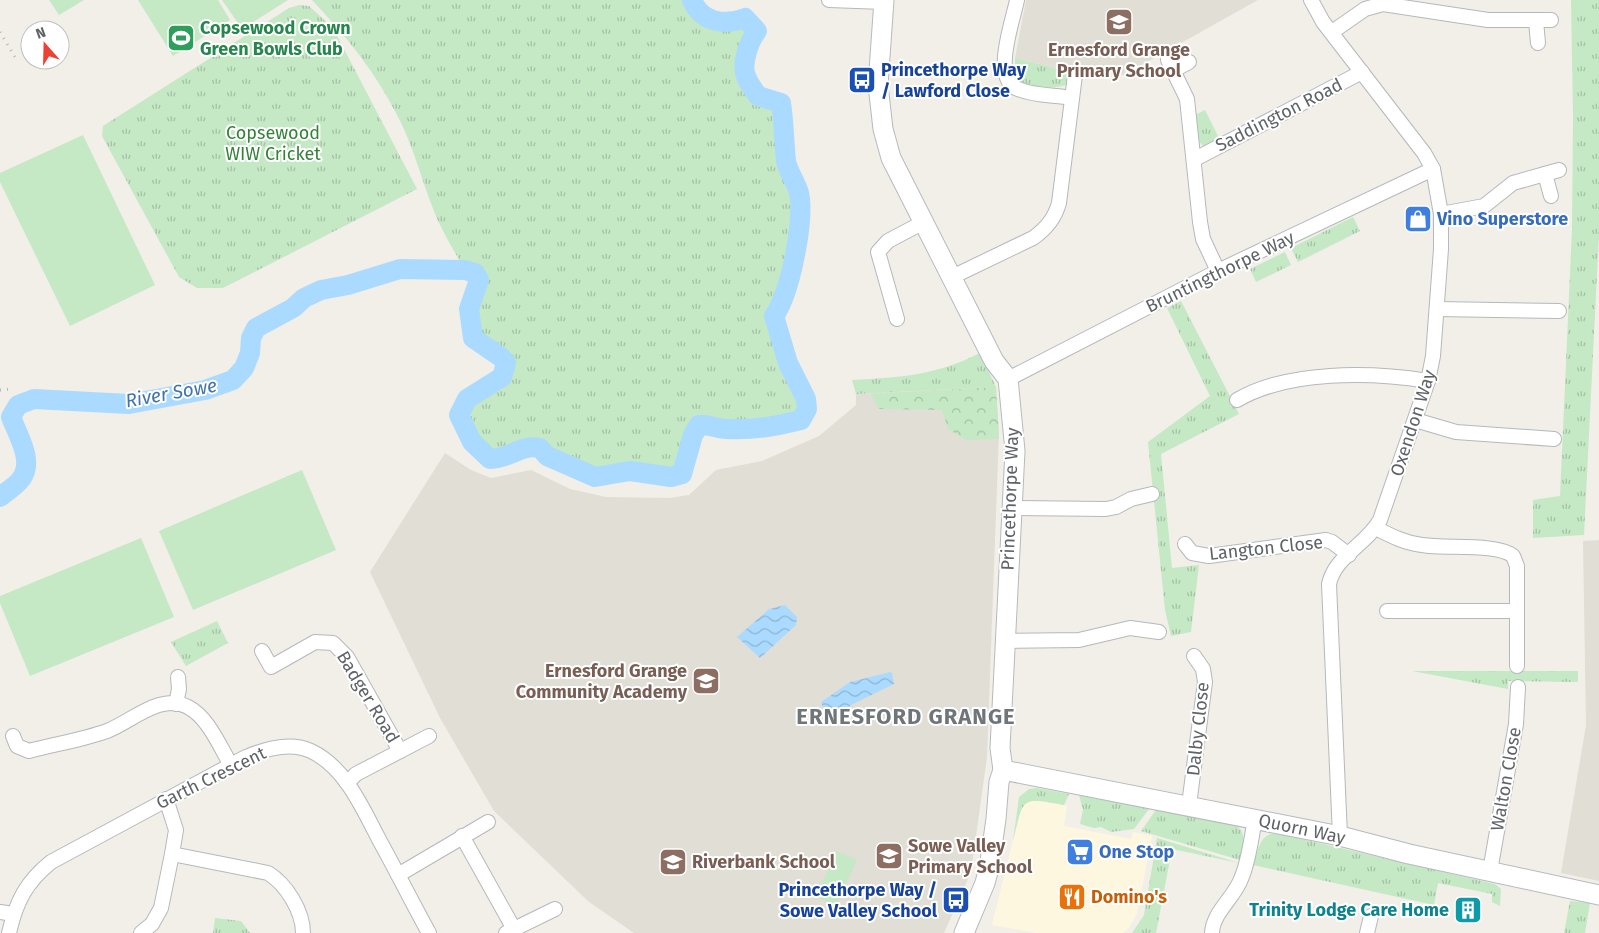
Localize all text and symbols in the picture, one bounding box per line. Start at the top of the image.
school or university icon: Ernesford Grange Primary School [1104,7,1134,37]
place label: Copsewood Crown Green Bowls Club [200,17,351,60]
north arrow [20,20,70,70]
sports icon: Copsewood Crown Green Bowls Club [166,23,196,53]
text: N [33,24,48,43]
place label: Ernesford Grange Primary School [1048,39,1190,82]
place label: Princethorpe Way / Lawford Close [881,59,1027,102]
bus stop icon: Princethorpe Way / Lawford Close [847,65,877,95]
street label: Saddington Road [1212,73,1346,157]
park label: Copsewood WIW Cricket [225,122,321,165]
shop icon: Vino Superstore [1403,204,1433,234]
place label: Vino Superstore [1436,208,1568,230]
street label: Bruntingthorpe Way [1142,226,1298,318]
street label: Oxendon Way [1385,367,1441,479]
water label: River Sowe [124,374,219,412]
street label: Princethorpe Way [997,427,1023,571]
street label: Langton Close [1208,531,1324,565]
street label: Badger Road [332,647,404,747]
place label: Ernesford Grange Community Academy [516,660,688,703]
school or university icon: Ernesford Grange Community Academy [691,666,721,696]
street label: Dalby Close [1182,681,1214,777]
district label: ERNESFORD GRANGE [796,703,1016,730]
street label: Walton Close [1486,725,1526,833]
street label: Garth Crescent [152,742,270,814]
street label: Quorn Way [1256,809,1348,849]
place label: Sowe Valley Primary School [908,835,1033,878]
supermarket icon: One Stop [1065,837,1095,867]
school or university icon: Sowe Valley Primary School [874,841,904,871]
place label: One Stop [1099,841,1174,863]
school or university icon: Riverbank School [658,847,688,877]
place label: Riverbank School [692,851,836,873]
place label: Princethorpe Way / Sowe Valley School [778,879,938,922]
restaurant icon: Domino's [1057,882,1087,912]
bus stop icon: Princethorpe Way / Sowe Valley School [941,885,971,915]
place label: Domino's [1091,886,1167,908]
building icon: Trinity Lodge Care Home [1453,895,1483,925]
place label: Trinity Lodge Care Home [1249,899,1449,921]

